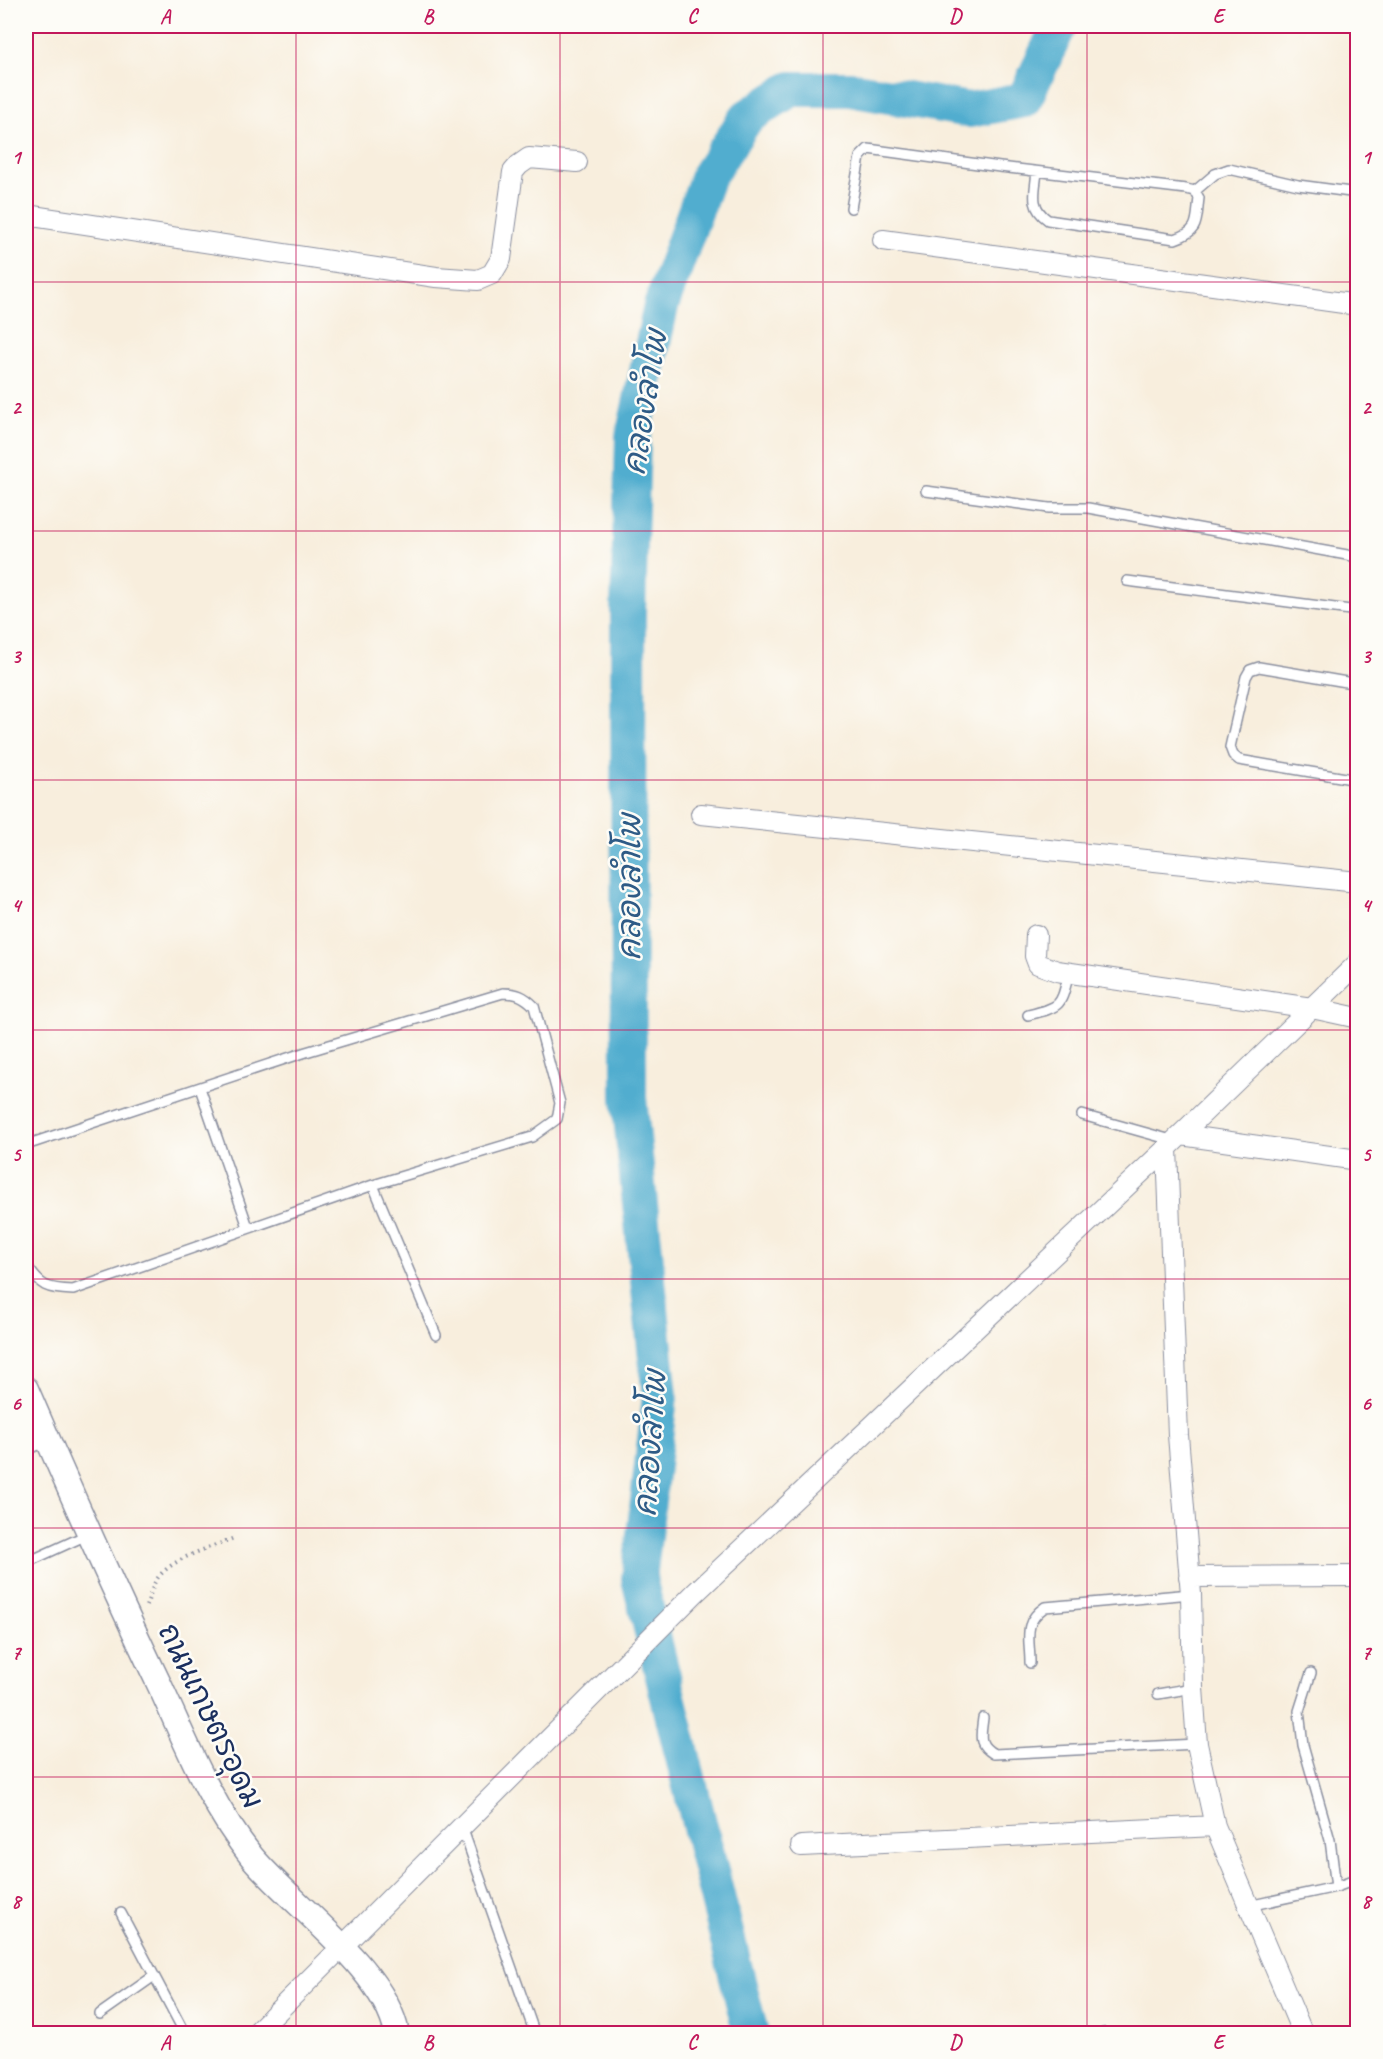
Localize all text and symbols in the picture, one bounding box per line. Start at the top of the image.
text: A [160,4,172,29]
text: B [423,4,435,29]
text: C [687,4,699,29]
text: D [949,4,963,29]
text: E [1213,4,1227,29]
text: 1 [12,145,23,170]
text: 1 [1362,145,1373,170]
water label: คลองลำโพ [612,324,677,477]
text: 2 [12,395,23,420]
text: 2 [1362,395,1373,420]
text: 3 [12,644,23,669]
text: 3 [1362,644,1373,669]
water label: คลองลำโพ [608,811,650,960]
text: 4 [12,893,24,918]
text: 4 [1362,893,1374,918]
text: 5 [12,1142,23,1167]
text: 5 [1362,1142,1373,1167]
water label: คลองลำโพ [623,1366,676,1517]
text: 6 [11,1391,22,1416]
text: 6 [1361,1391,1372,1416]
street label: ถนนเกษตรอุดม [147,1617,272,1817]
text: 7 [12,1640,23,1665]
text: 7 [1362,1640,1373,1665]
text: 8 [12,1889,24,1914]
text: 8 [1362,1889,1374,1914]
text: A [160,2030,172,2055]
text: B [423,2030,435,2055]
text: C [687,2030,699,2055]
text: D [949,2030,963,2055]
text: E [1213,2030,1227,2055]

